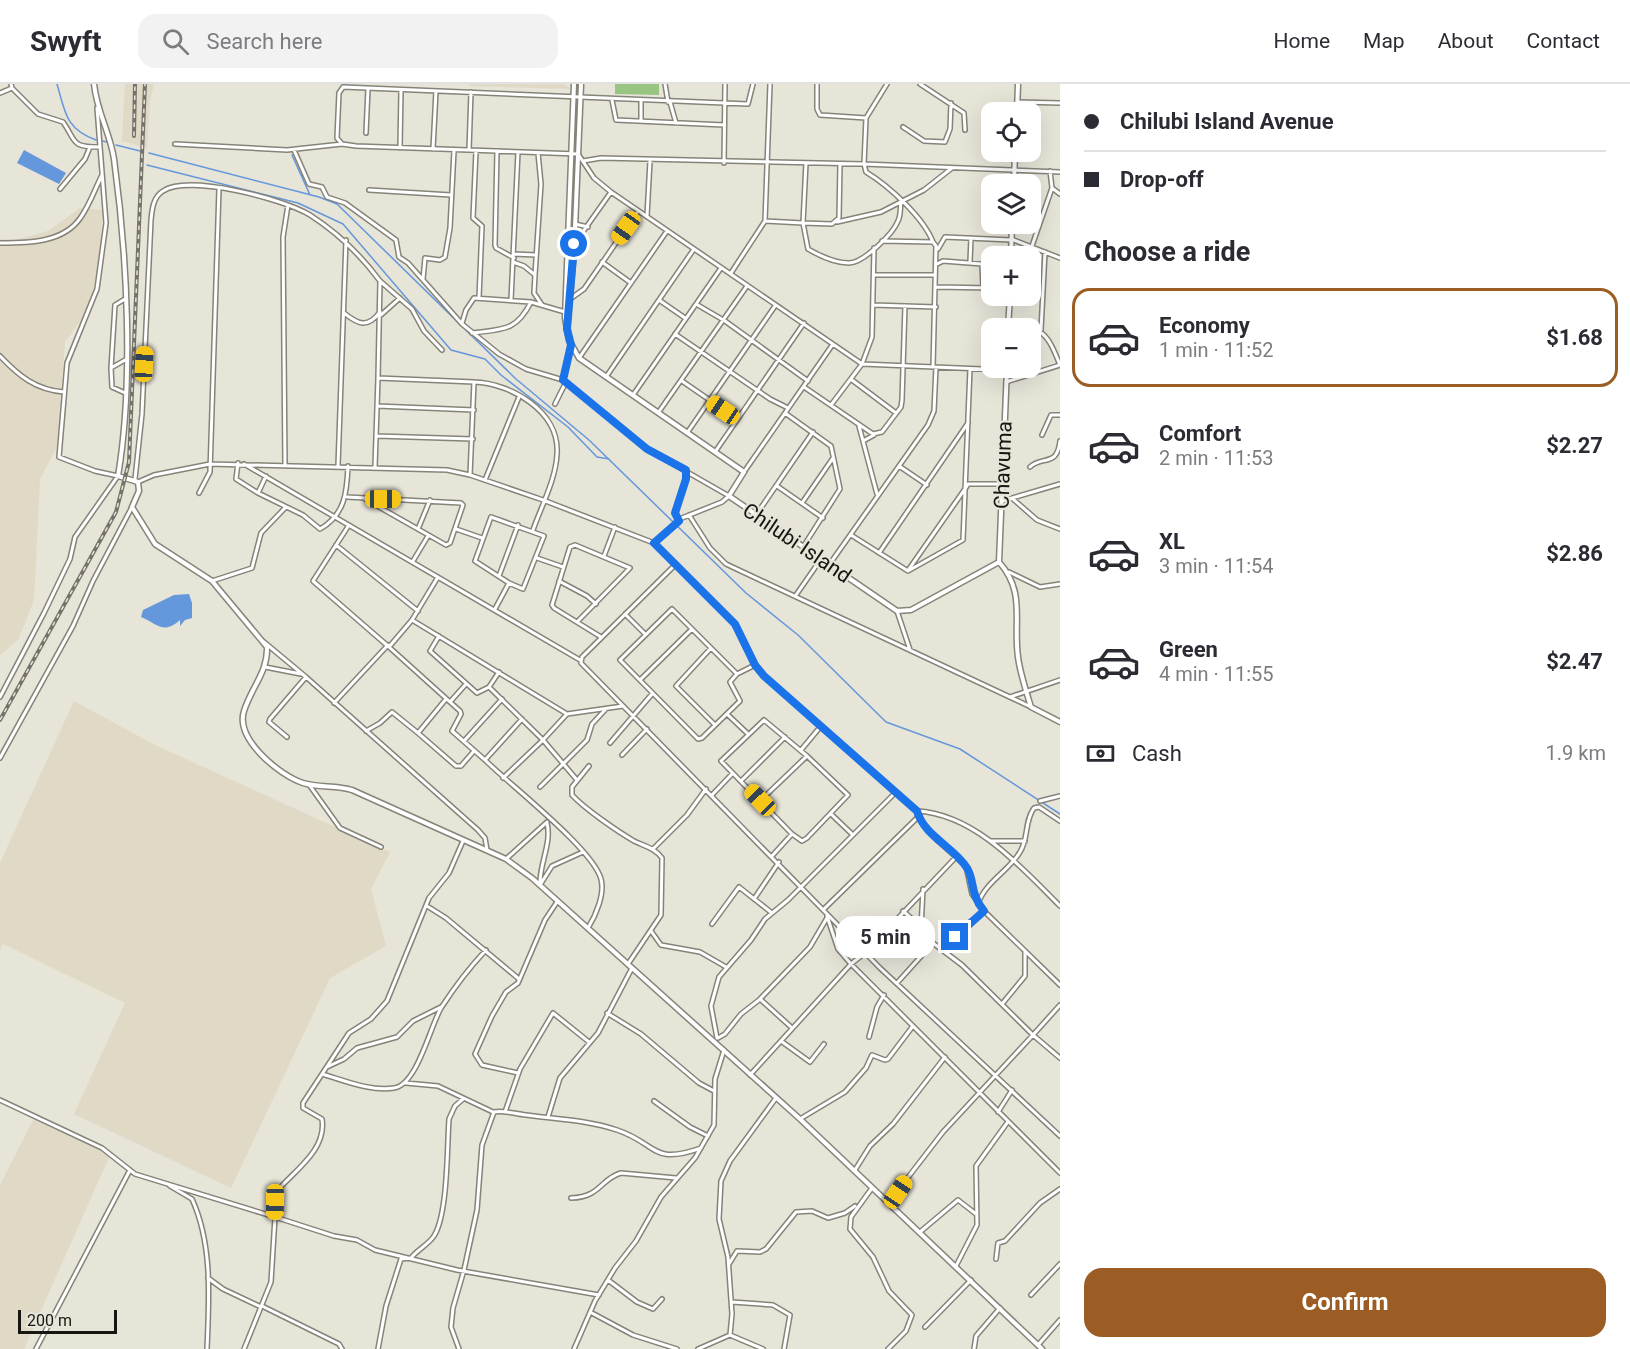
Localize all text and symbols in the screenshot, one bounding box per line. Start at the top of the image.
search box [138,14,558,68]
text: Swyft [30,25,102,58]
icon: search [159,25,192,58]
text: Search here [207,29,322,54]
text: Home [1274,29,1330,53]
text: Map [1363,29,1405,53]
text: About [1438,29,1494,53]
text: Contact [1527,29,1600,53]
map controls [981,102,1041,378]
button: locate [981,102,1041,162]
text: Chilubi Island Avenue [1120,109,1334,134]
text: Drop-off [1120,167,1204,192]
button: layers [981,174,1041,234]
car [608,208,644,248]
route start [560,230,587,257]
text: Choose a ride [1084,236,1250,268]
button: + [981,246,1041,306]
icon: car [1087,311,1141,365]
text: Economy [1159,313,1250,338]
button: − [981,318,1041,378]
text: $1.68 [1546,325,1603,350]
text: 1 min · 11:52 [1159,338,1274,362]
car [134,346,154,382]
car [703,392,743,428]
icon: car [1087,419,1141,473]
street label: Chavuma [989,421,1017,509]
text: Comfort [1159,421,1241,446]
text: $2.27 [1546,433,1603,458]
text: 2 min · 11:53 [1159,446,1274,470]
car [365,490,401,508]
street label: Chilubi Island [738,498,856,588]
icon: car [1087,527,1141,581]
text: XL [1159,529,1185,554]
text: $2.86 [1546,541,1603,566]
text: 3 min · 11:54 [1159,554,1274,578]
icon: car [1087,635,1141,689]
text: Green [1159,637,1218,662]
text: $2.47 [1546,649,1603,674]
text: 4 min · 11:55 [1159,662,1274,686]
icon: cash [1084,737,1117,770]
text: Cash [1132,741,1182,766]
text: 1.9 km [1546,741,1606,765]
car [741,781,779,819]
callout: 5 min [835,916,934,958]
route end [941,923,968,950]
text: 5 min [860,925,911,949]
car [880,1172,916,1212]
car [266,1184,284,1220]
button: Confirm [1084,1268,1606,1337]
scale bar [18,1307,117,1334]
text: 200 m [27,1311,72,1330]

